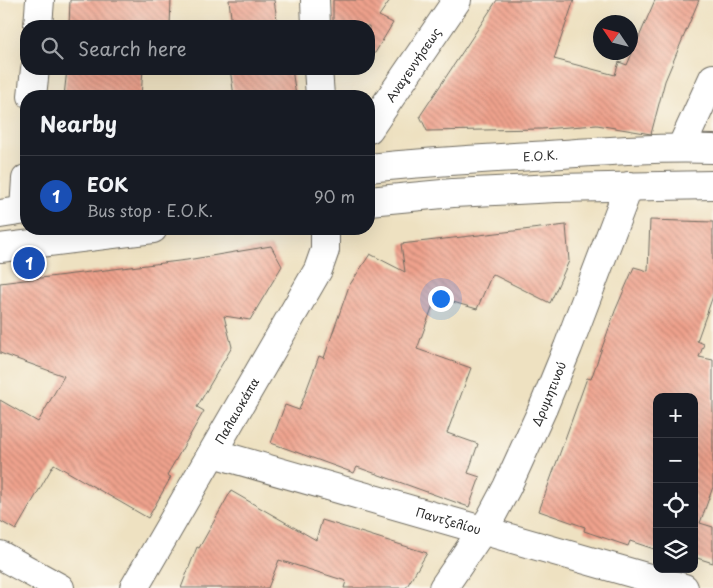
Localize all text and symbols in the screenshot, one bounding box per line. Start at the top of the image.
north arrow [593,15,638,60]
search box [20,20,375,75]
street label: Αναγεννήσεως [381,24,445,105]
icon: search [38,34,66,62]
text: Search here [78,34,187,62]
text: Nearby [40,107,117,139]
street label: Ε.Ο.Κ. [522,145,559,166]
text: ΕΟΚ [87,170,128,198]
text: 1 [52,184,60,208]
text: 90 m [314,184,355,208]
text: Bus stop · Ε.Ο.Κ. [87,198,213,222]
pin: 1 [13,244,45,282]
your location [428,286,454,312]
street label: Δρυμητινού [527,358,570,429]
street label: Παλαιοκάπα [210,374,263,447]
map controls [653,393,698,573]
button: + [653,393,698,438]
button: − [653,438,698,483]
button: locate [653,483,698,528]
street label: Παντζελίου [414,503,483,538]
button: layers [653,528,698,573]

